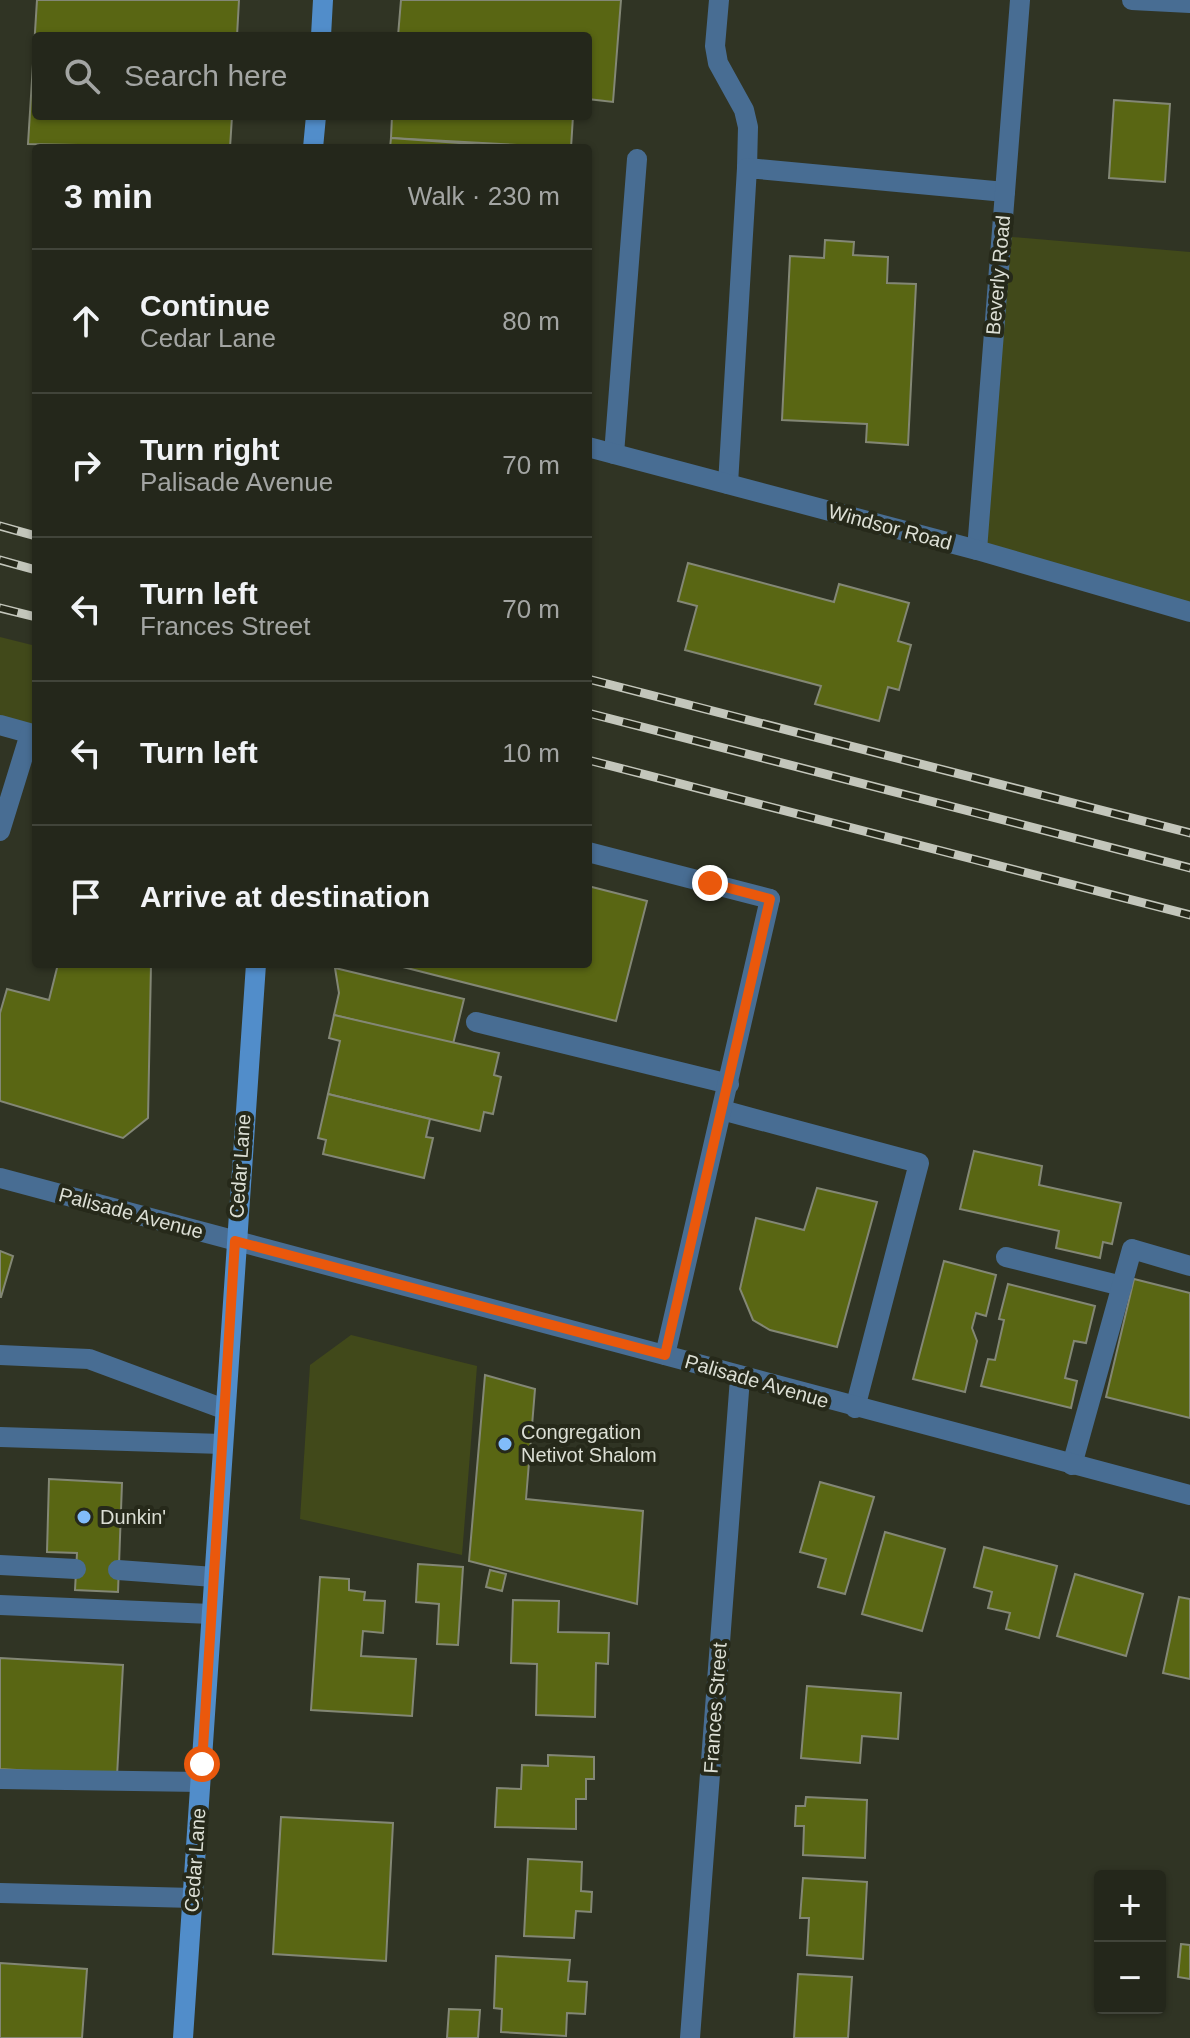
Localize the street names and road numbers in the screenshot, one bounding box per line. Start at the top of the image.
street label: Beverly Road [982,214,1014,336]
street label: Windsor Road [826,500,954,554]
street label: Cedar Lane [225,1113,255,1219]
street label: Palisade Avenue [56,1183,206,1243]
street label: Palisade Avenue [683,1350,831,1412]
street label: Frances Street [699,1641,731,1774]
street label: Cedar Lane [180,1807,210,1913]

